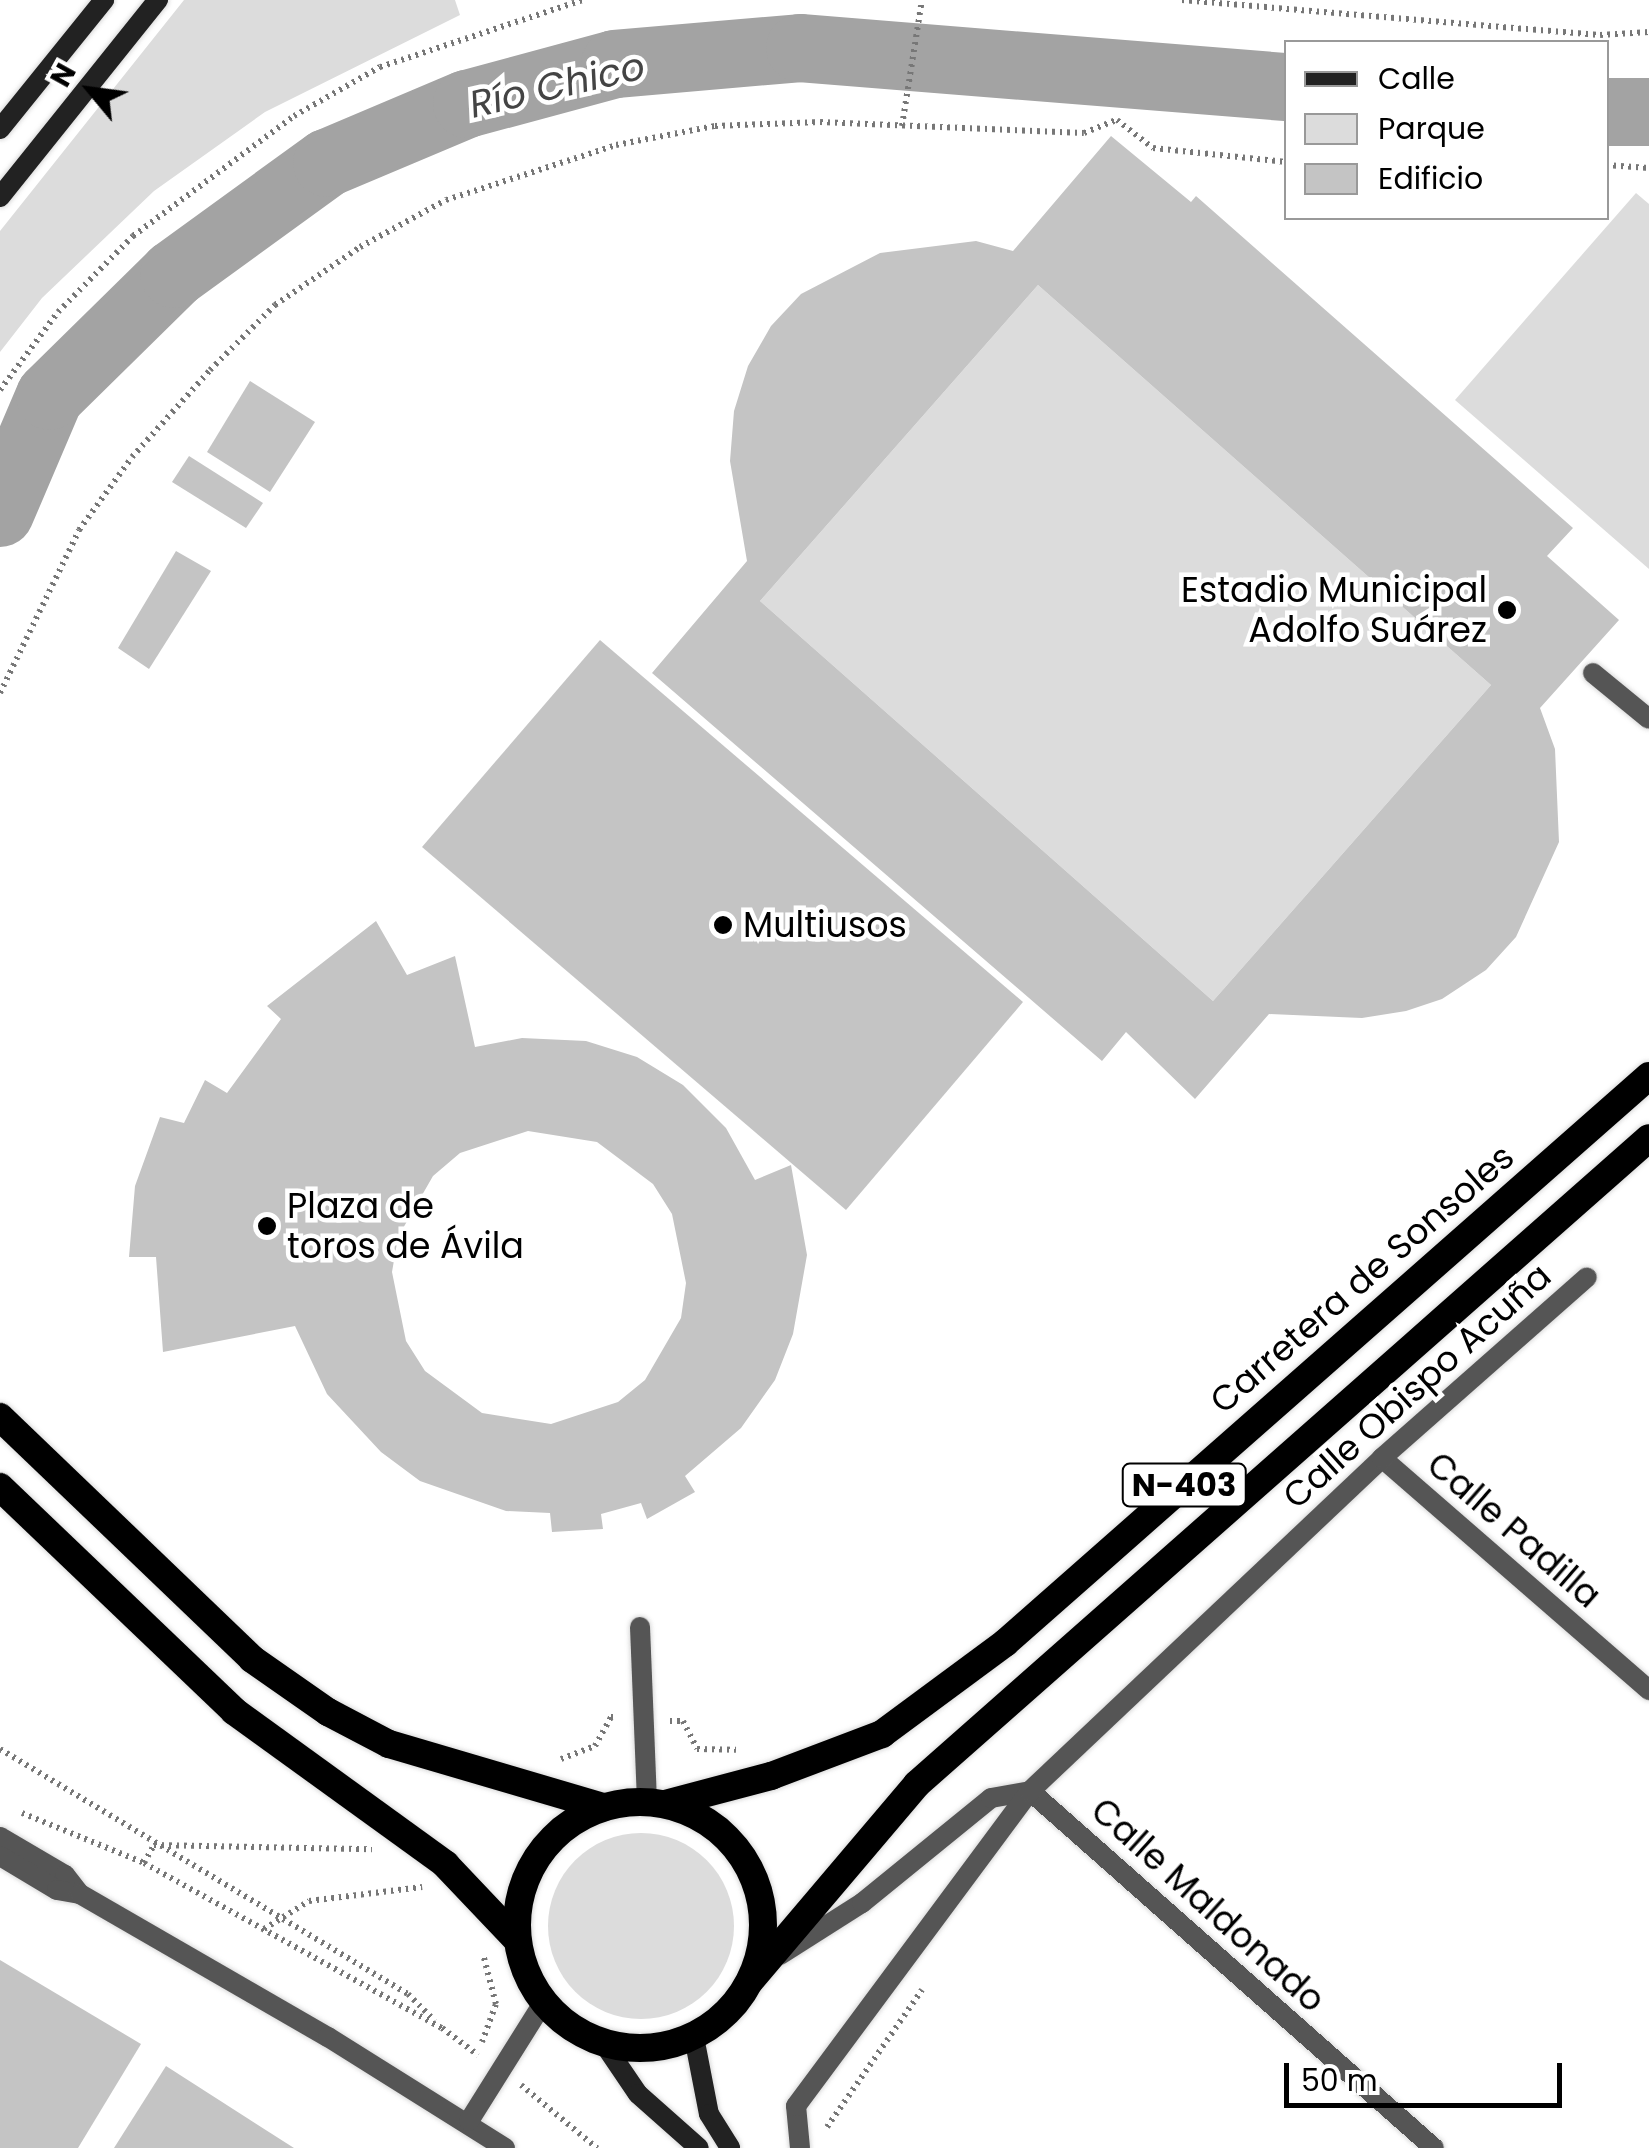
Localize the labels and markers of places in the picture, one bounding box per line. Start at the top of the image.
place label: Estadio Municipal Adolfo Suárez [1181,569,1487,651]
marker: Estadio Municipal Adolfo Suárez [1496,599,1518,621]
place label: Multiusos [743,904,907,946]
marker: Multiusos [712,914,734,936]
place label: Plaza de toros de Ávila [287,1185,524,1267]
marker: Plaza de toros de Ávila [256,1215,278,1237]

